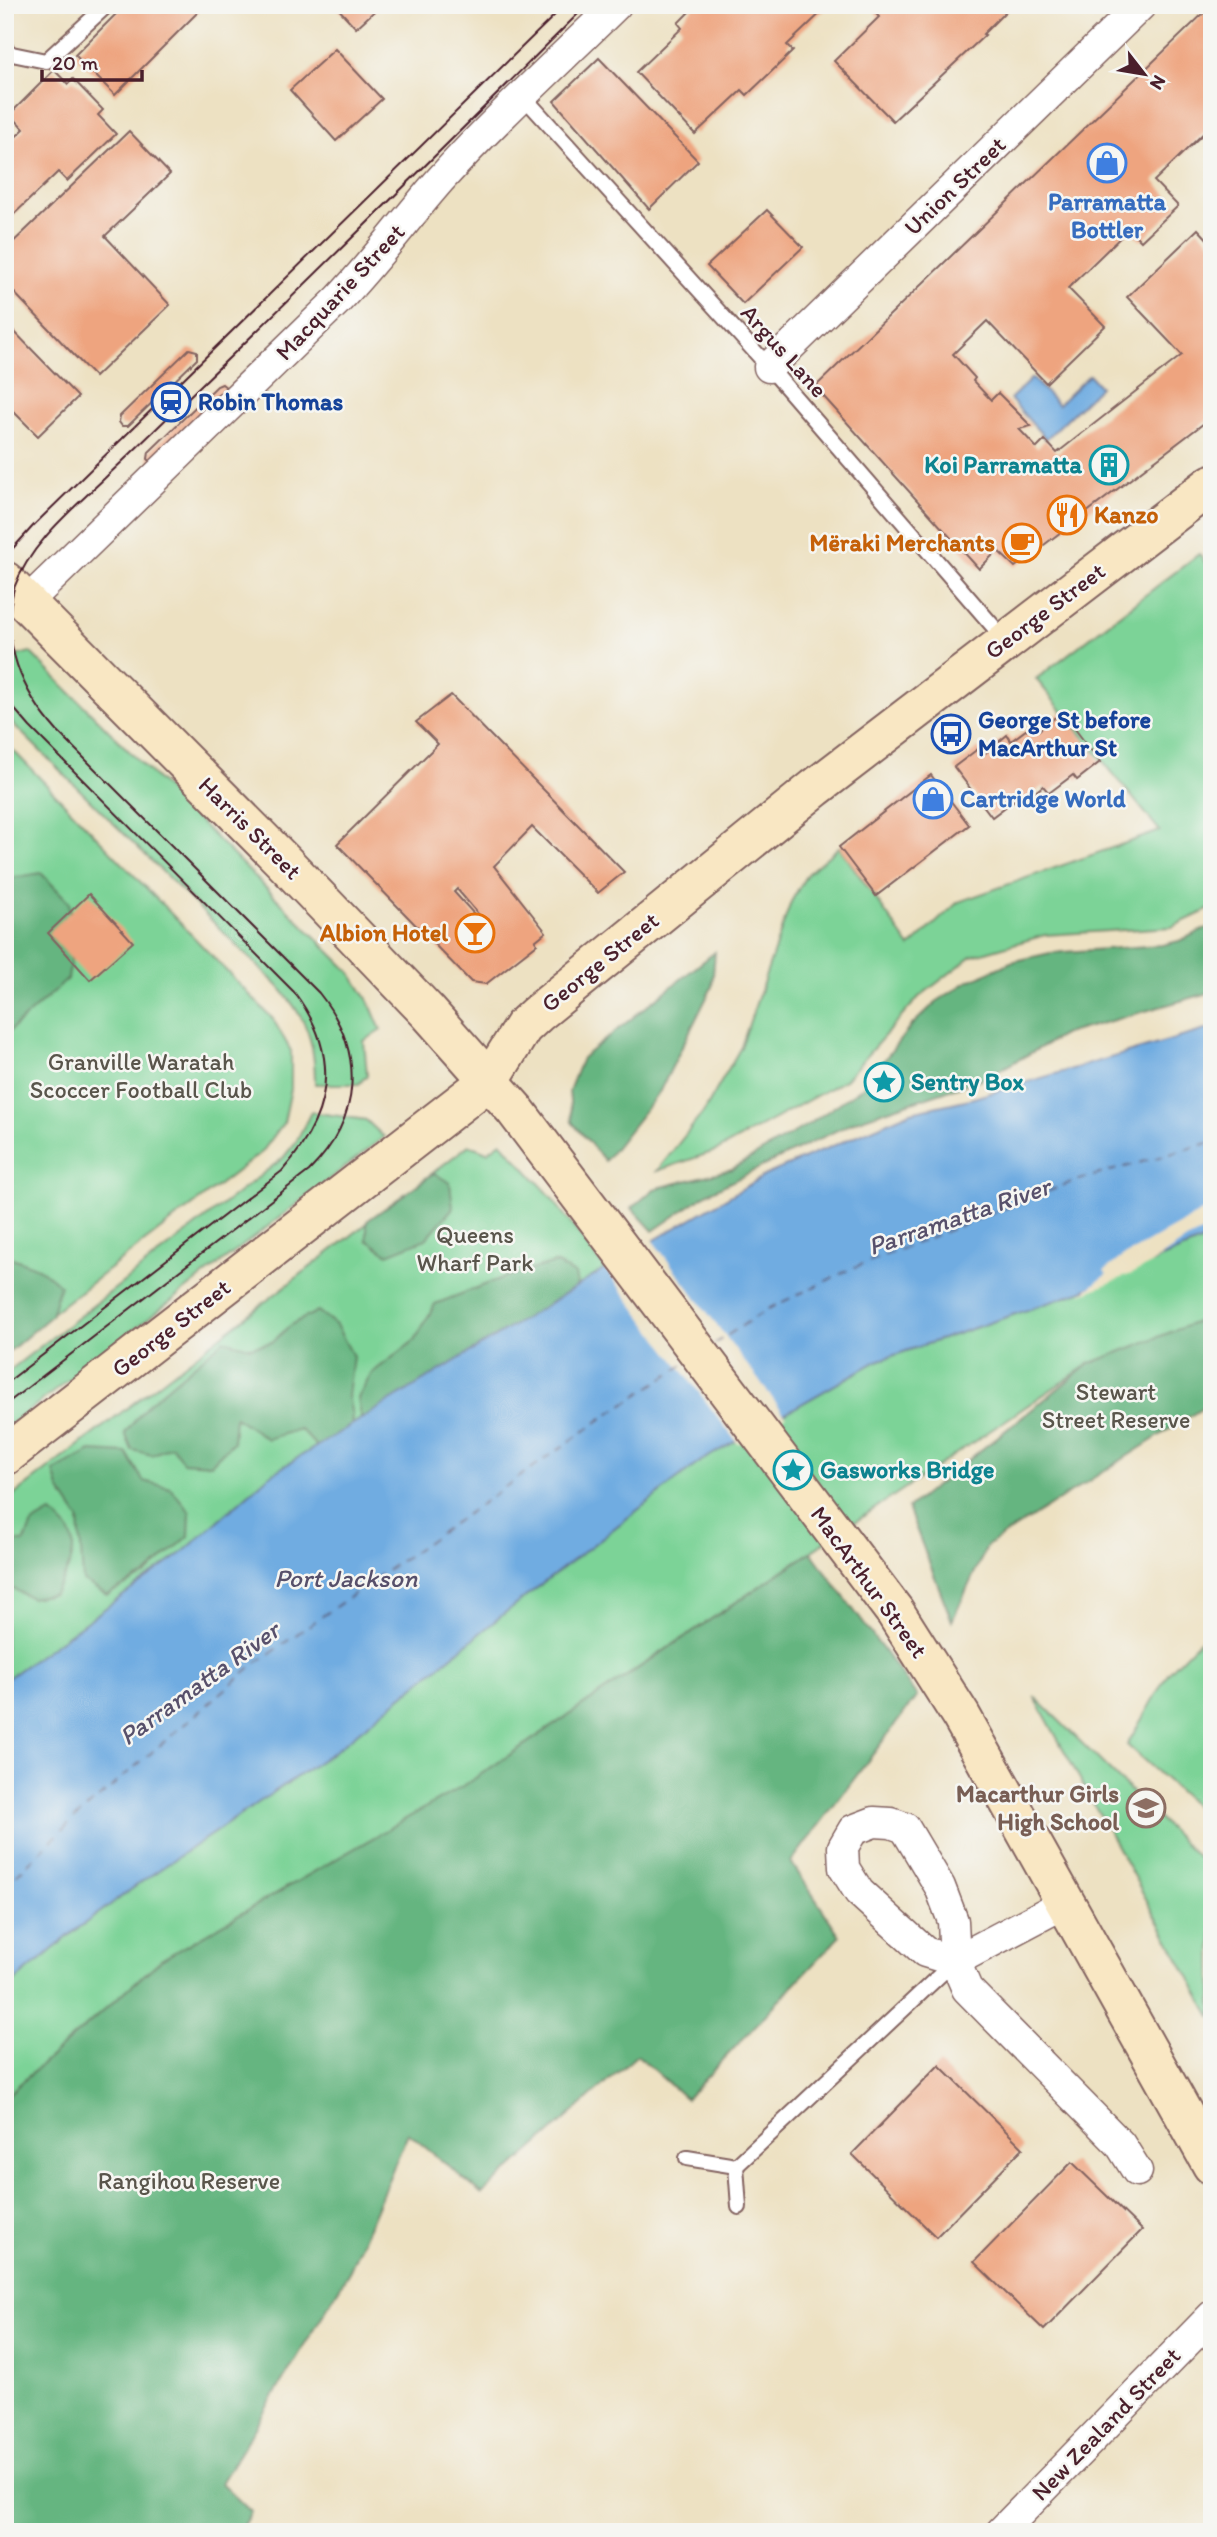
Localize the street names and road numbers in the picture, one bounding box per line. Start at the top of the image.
street label: Union Street [898,130,1012,241]
street label: Macquarie Street [269,217,410,366]
street label: Argus Lane [735,298,834,403]
street label: George Street [979,556,1110,665]
street label: Harris Street [193,770,308,885]
street label: George Street [535,905,664,1018]
street label: George Street [106,1272,236,1383]
street label: MacArthur Street [805,1500,934,1663]
street label: New Zealand Street [1025,2341,1186,2506]

